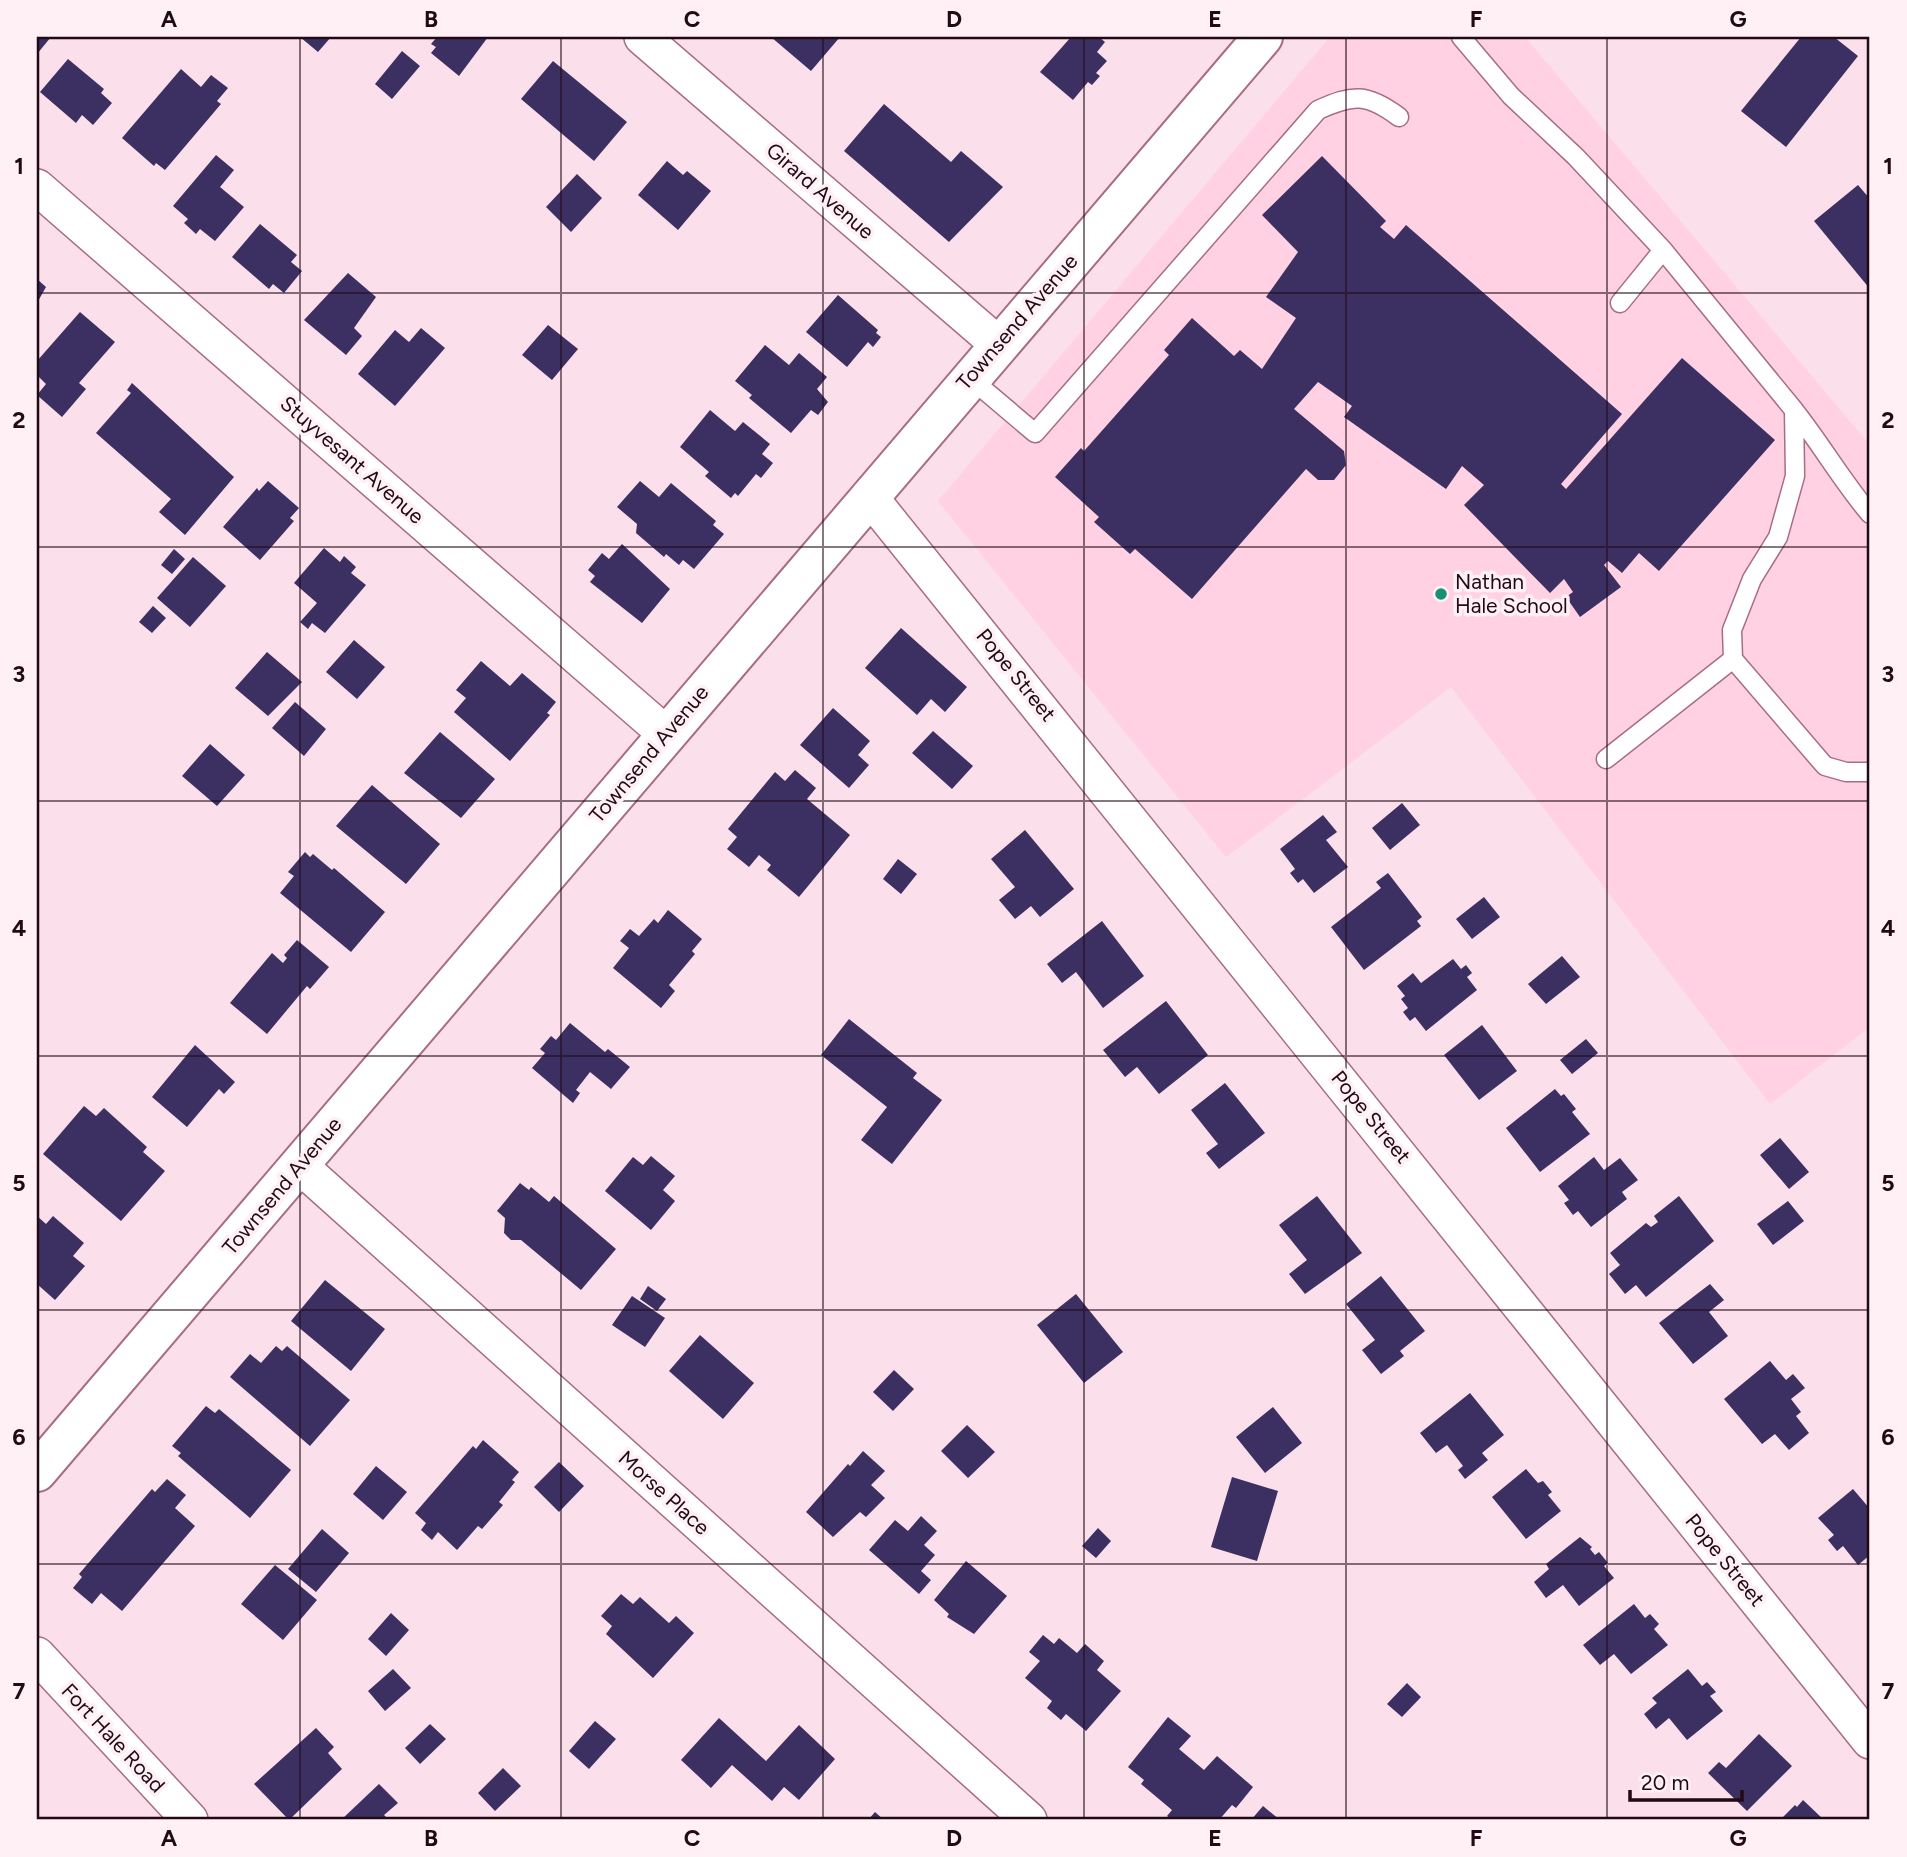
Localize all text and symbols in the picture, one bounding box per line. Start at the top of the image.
text: A [161,5,178,33]
text: B [424,5,438,33]
text: C [684,5,701,33]
text: D [946,5,962,33]
text: E [1208,5,1222,33]
text: F [1470,5,1483,33]
text: G [1729,5,1747,33]
street label: Girard Avenue [761,137,879,244]
text: 1 [14,152,24,180]
text: 1 [1883,152,1893,180]
street label: Townsend Avenue [951,249,1082,395]
street label: Stuyvesant Avenue [275,390,429,529]
text: 2 [12,406,26,434]
text: 2 [1881,406,1895,434]
place label: Nathan Hale School [1455,569,1568,618]
marker: Nathan Hale School [1433,586,1449,602]
street label: Pope Street [971,623,1061,726]
text: 3 [13,660,25,688]
text: 3 [1882,660,1894,688]
street label: Townsend Avenue [584,680,713,828]
text: 4 [12,914,26,942]
text: 4 [1881,914,1895,942]
street label: Pope Street [1326,1065,1416,1168]
street label: Townsend Avenue [217,1112,346,1260]
text: 5 [12,1169,26,1197]
text: 5 [1881,1169,1895,1197]
text: 6 [12,1423,26,1451]
text: 6 [1881,1423,1895,1451]
street label: Morse Place [614,1445,715,1540]
street label: Pope Street [1680,1508,1770,1611]
text: 7 [13,1677,26,1705]
text: 7 [1882,1677,1895,1705]
street label: Fort Hale Road [57,1678,170,1797]
scale bar [1630,1759,1742,1803]
text: 20 m [1641,1770,1689,1795]
text: A [161,1824,178,1852]
text: B [424,1824,438,1852]
text: C [684,1824,701,1852]
text: D [946,1824,962,1852]
text: E [1208,1824,1222,1852]
text: F [1470,1824,1483,1852]
text: G [1729,1824,1747,1852]

